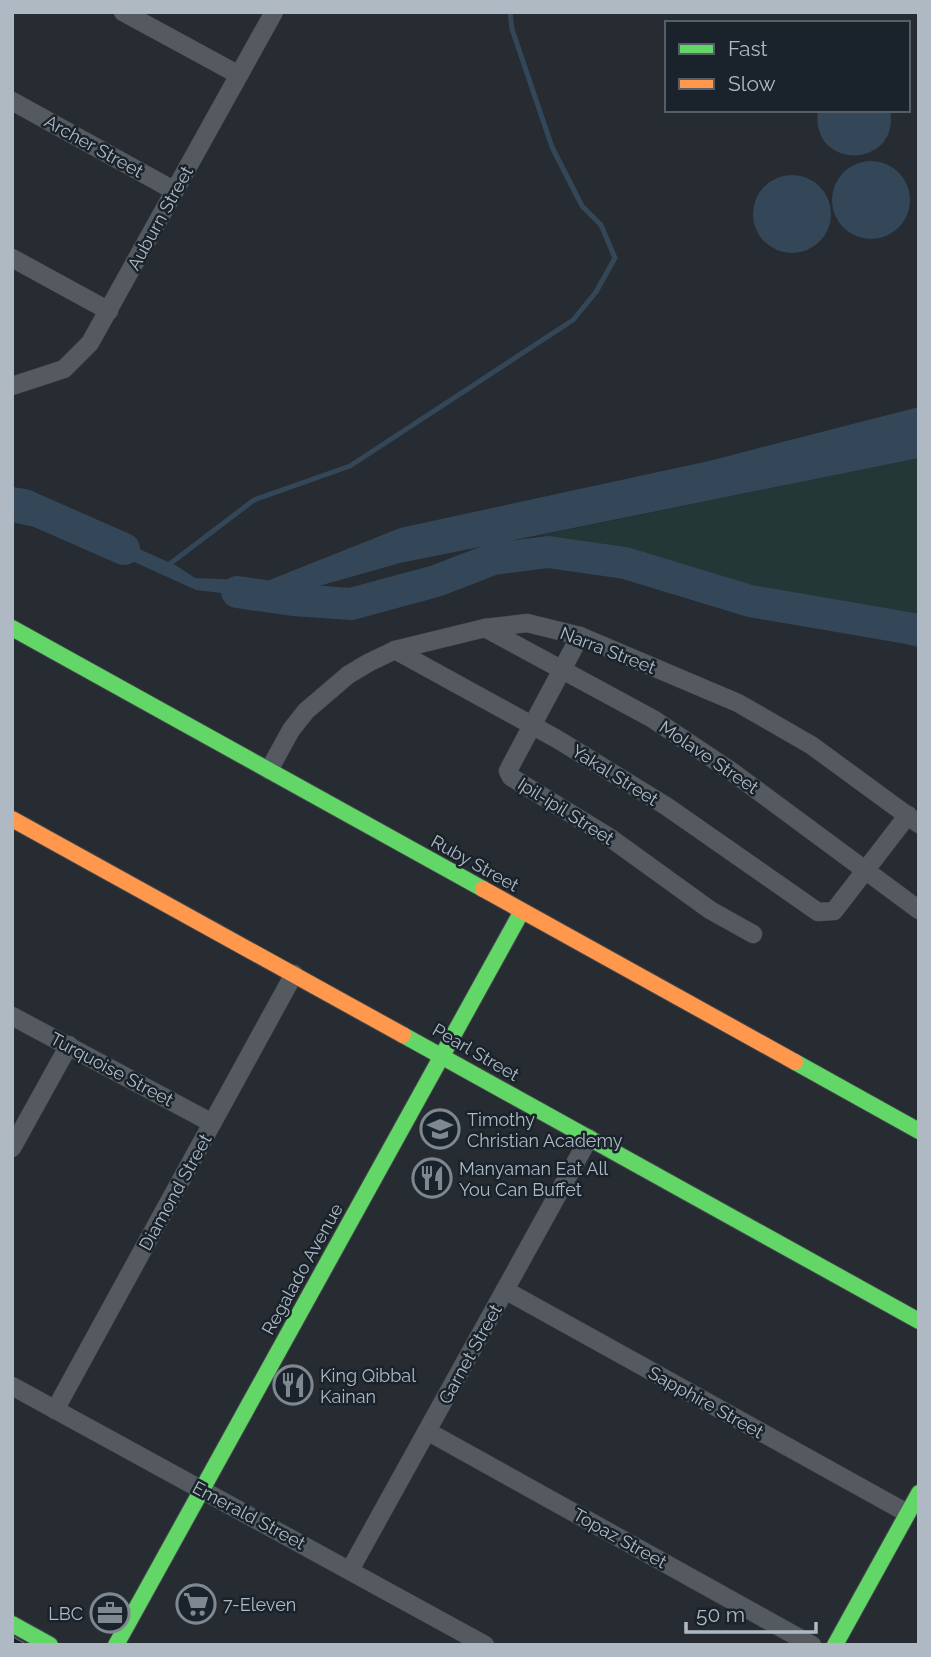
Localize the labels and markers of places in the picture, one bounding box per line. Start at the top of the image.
school or university icon: Timothy Christian Academy [419,1108,461,1150]
place label: Timothy Christian Academy [467,1109,623,1151]
restaurant icon: Manyaman Eat All You Can Buffet [411,1157,453,1199]
place label: Manyaman Eat All You Can Buffet [459,1158,608,1200]
restaurant icon: King Qibbal Kainan [272,1364,314,1406]
place label: King Qibbal Kainan [320,1365,416,1407]
supermarket icon: 7-Eleven [175,1583,217,1625]
office icon: LBC [89,1592,131,1634]
place label: 7-Eleven [223,1594,296,1615]
place label: LBC [48,1603,83,1624]

